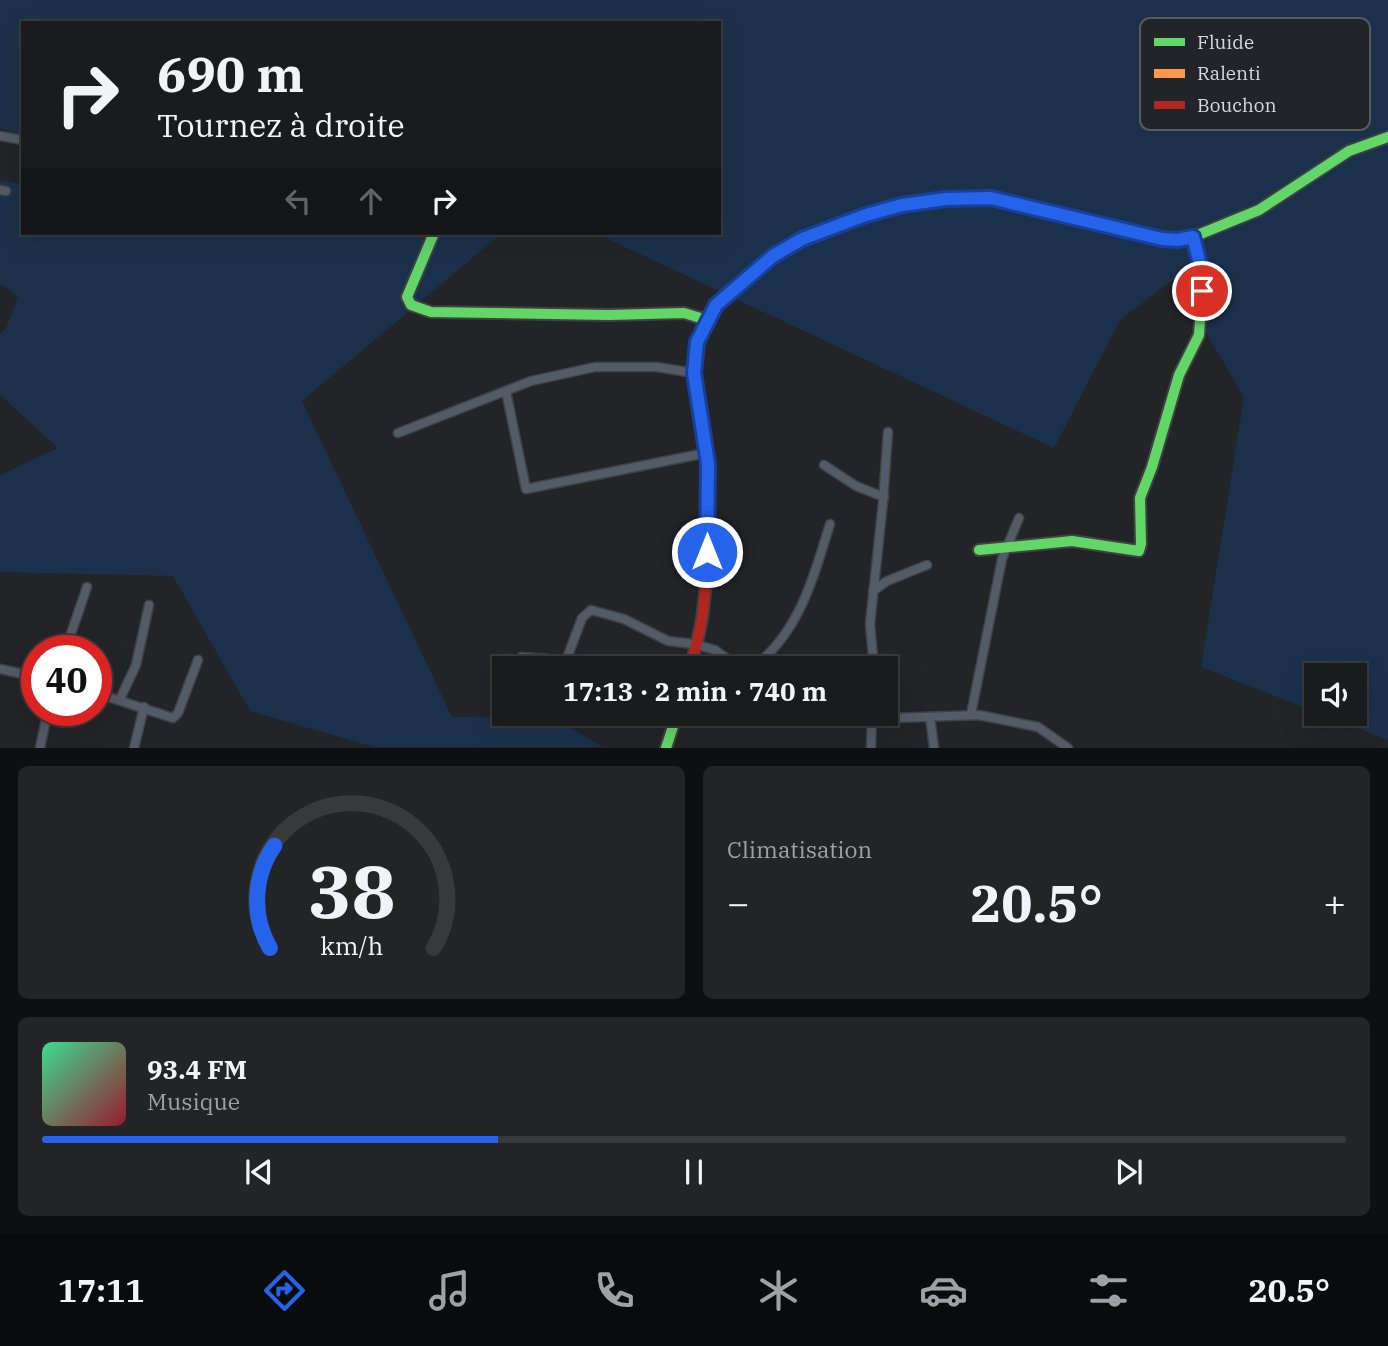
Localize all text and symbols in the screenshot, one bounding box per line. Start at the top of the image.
legend [1140,18,1370,130]
text: Fluide [1197,30,1254,54]
text: 690 m [157,42,304,105]
icon: right [42,49,133,140]
text: Ralenti [1197,61,1261,85]
text: Bouchon [1197,93,1277,117]
text: Tournez à droite [157,104,405,146]
icon: left [279,182,317,220]
icon: ahead [352,182,390,220]
icon: right [425,182,463,220]
pin [1172,261,1232,321]
icon: arrive [1183,272,1221,310]
position arrow [670,515,744,589]
speed limit sign: 40 [21,635,112,726]
map controls [1304,663,1367,726]
button: sound [1304,663,1367,726]
text: 17:13 · 2 min · 740 m [563,674,827,708]
text: Climatisation [727,834,872,864]
text: 38 [308,844,395,939]
text: 20.5° [970,869,1103,936]
text: − [727,878,750,927]
text: + [1323,878,1346,927]
text: km/h [320,929,383,962]
text: 93.4 FM [147,1052,247,1086]
text: Musique [147,1086,240,1116]
icon: previous [240,1153,278,1191]
icon: pause [675,1153,713,1191]
icon: next [1110,1153,1148,1191]
icon: directions [260,1266,309,1315]
icon: music [425,1266,474,1315]
icon: phone [590,1266,639,1315]
icon: climate [754,1266,803,1315]
icon: car [919,1266,968,1315]
icon: filters [1084,1266,1133,1315]
text: 17:11 [58,1269,144,1311]
text: 20.5° [1248,1269,1330,1311]

